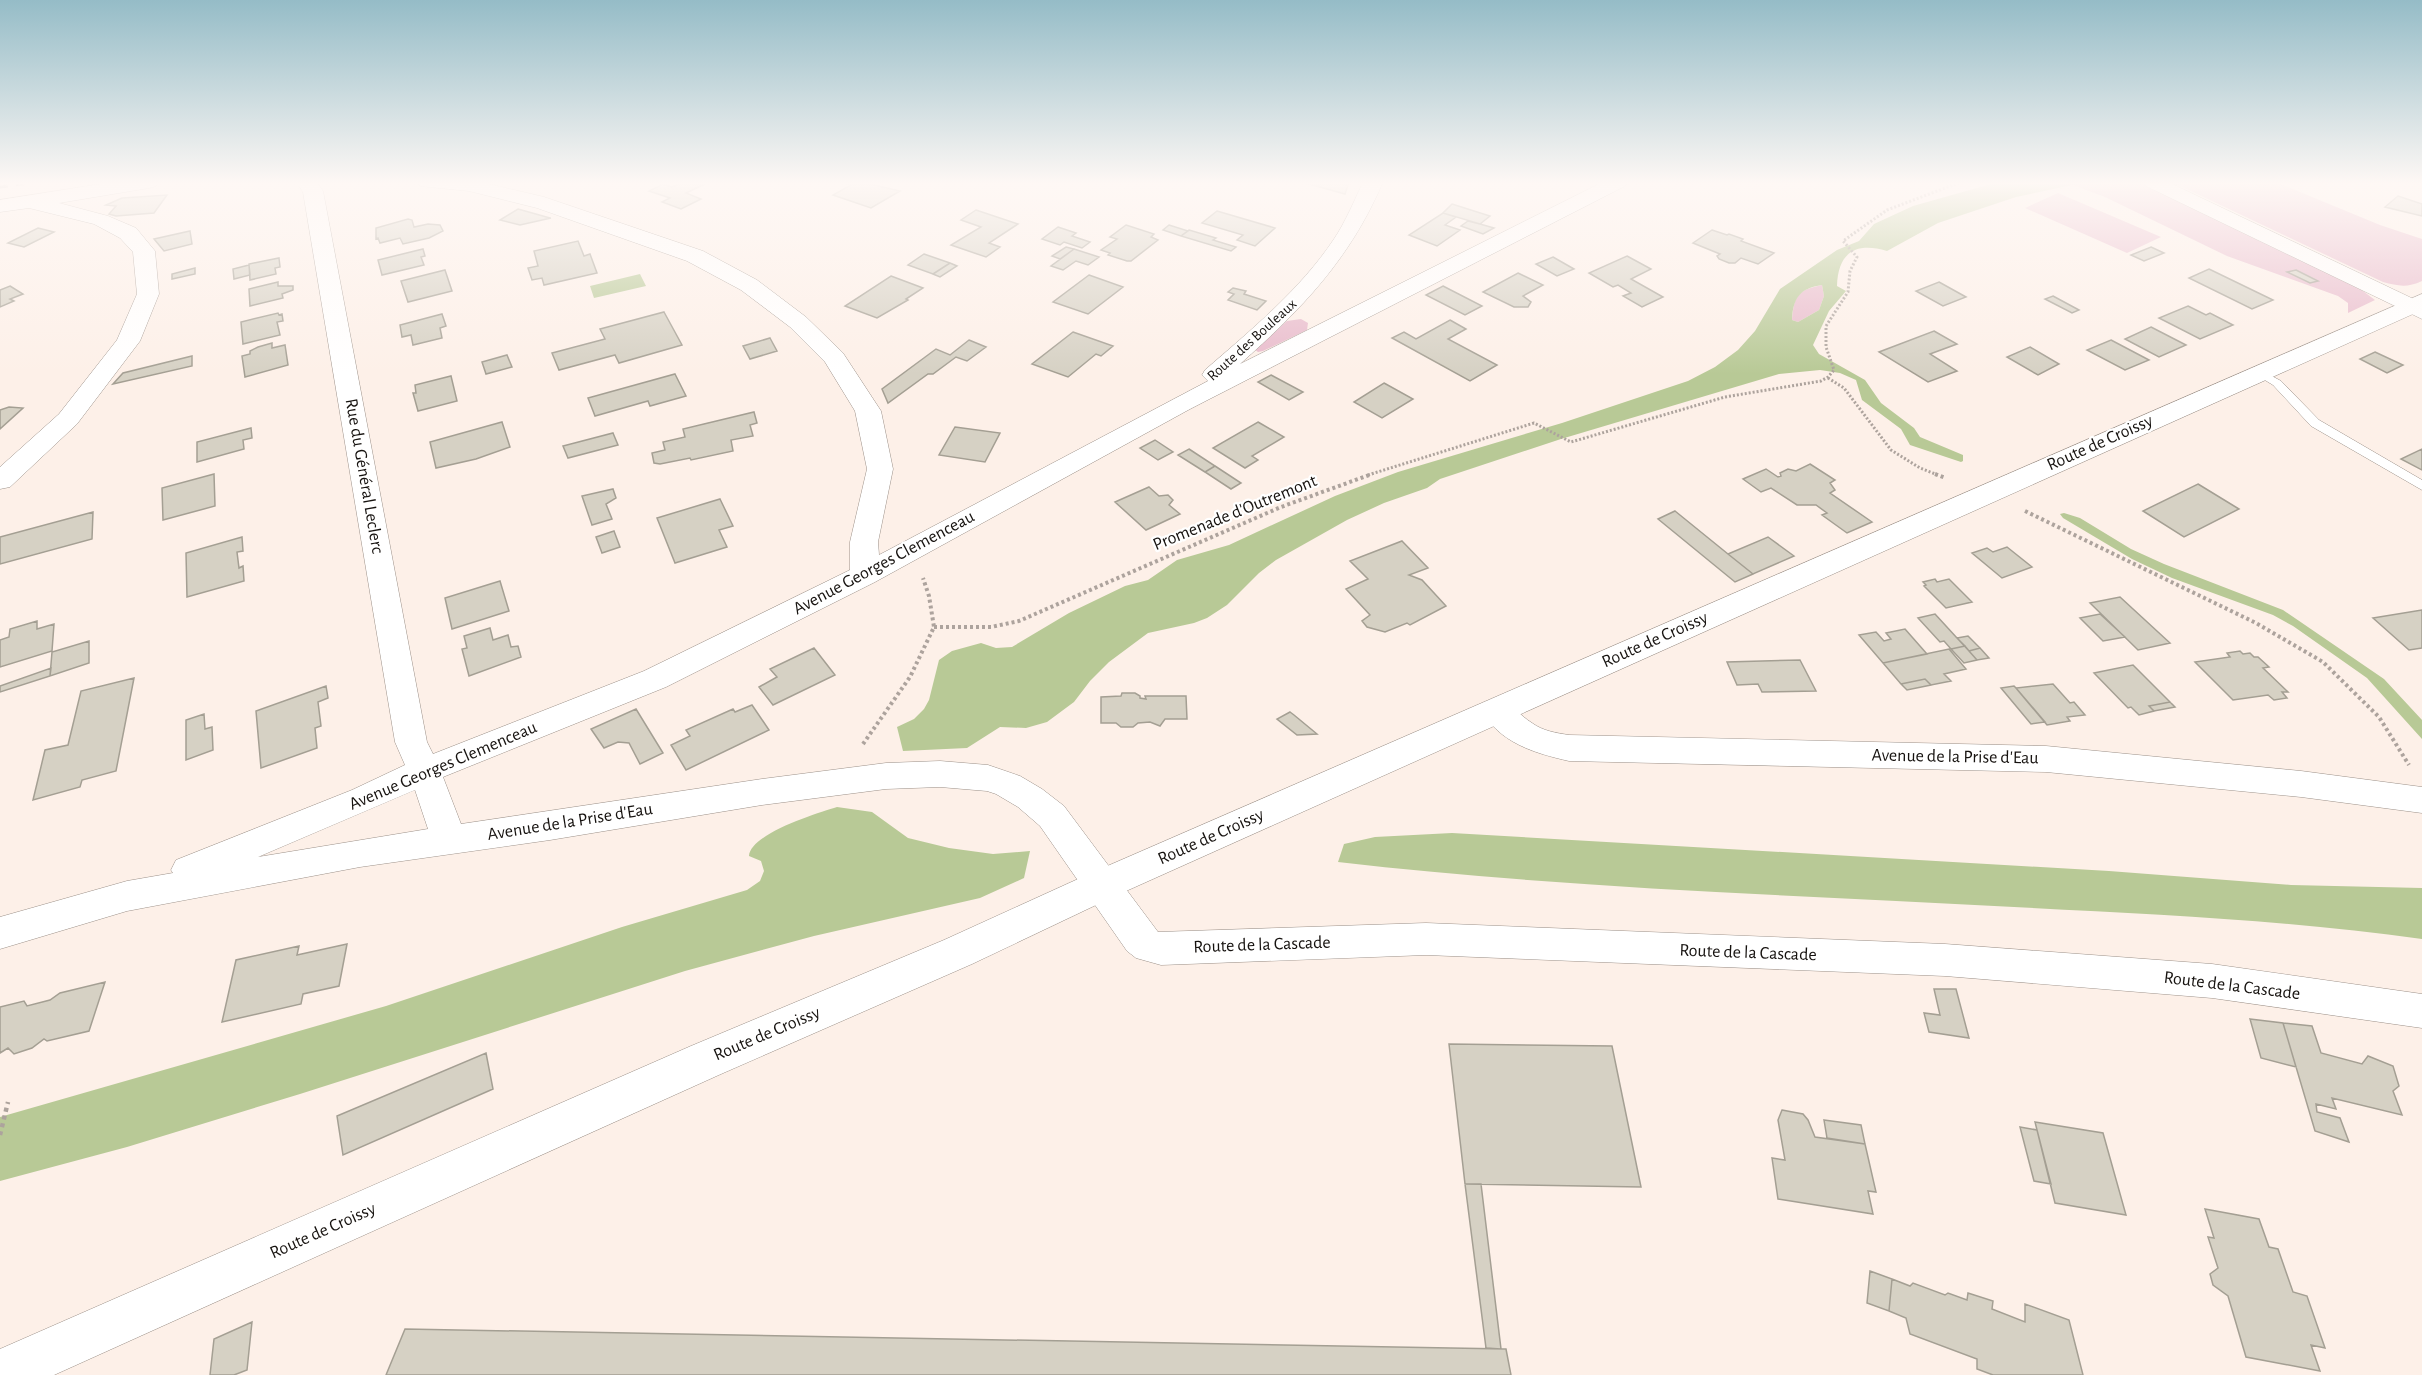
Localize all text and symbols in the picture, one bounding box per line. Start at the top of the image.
street label: Route des Bouleaux [1205,296,1300,384]
street label: Rue du Général Leclerc [341,397,387,555]
street label: Route de Croissy [2044,412,2156,474]
street label: Promenade d'Outremont [1150,472,1320,554]
street label: Avenue Georges Clemenceau [791,508,977,618]
street label: Route de Croissy [1599,609,1711,671]
street label: Avenue Georges Clemenceau [346,718,540,814]
street label: Avenue de la Prise d'Eau [1871,747,2039,767]
street label: Avenue de la Prise d'Eau [486,800,654,844]
street label: Route de Croissy [1155,806,1267,868]
street label: Route de la Cascade [1193,934,1331,956]
street label: Route de la Cascade [1679,942,1817,964]
street label: Route de la Cascade [2163,969,2301,1003]
street label: Route de Croissy [711,1003,823,1065]
street label: Route de Croissy [267,1200,379,1262]

